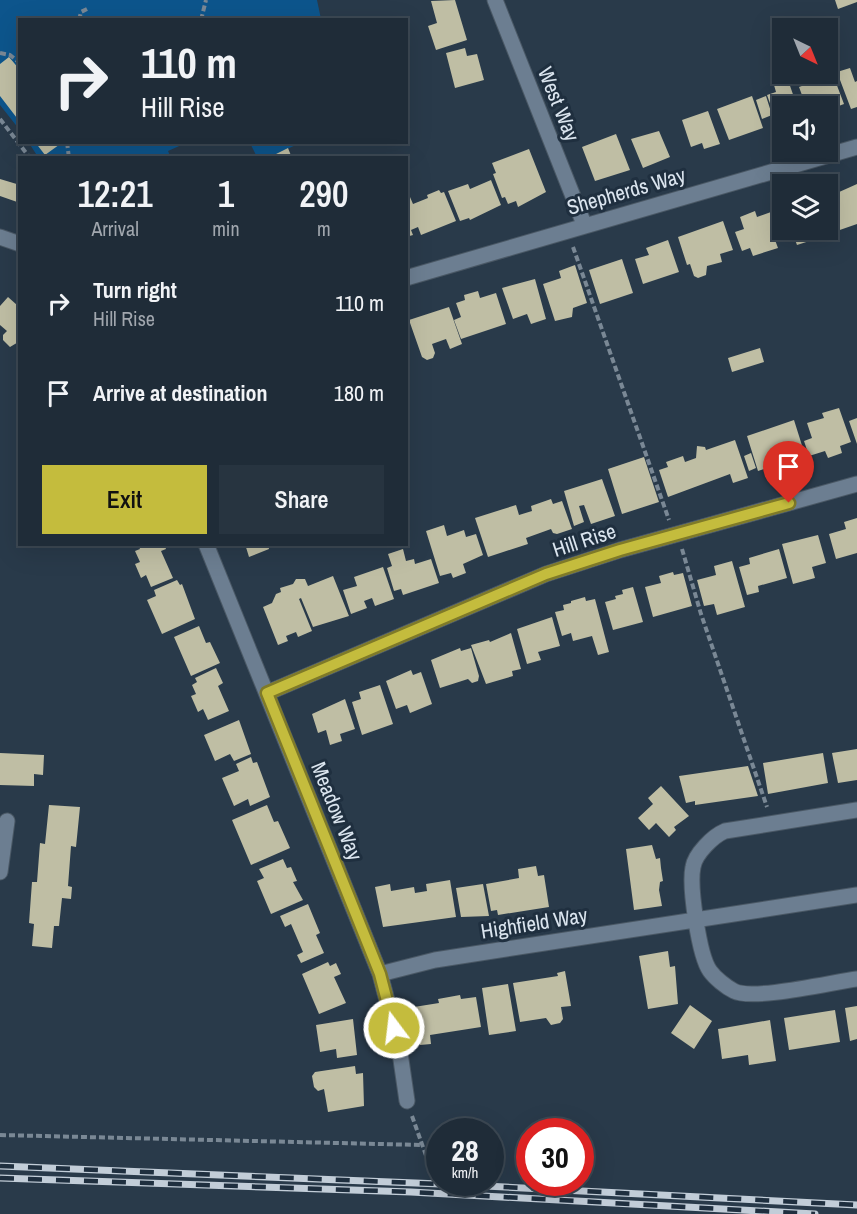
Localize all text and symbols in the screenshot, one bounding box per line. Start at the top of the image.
north arrow [772,18,838,84]
map controls [772,18,838,240]
text: 110 m [141,35,237,91]
icon: right [42,42,120,120]
street label: West Way [531,63,587,146]
text: Hill Rise [141,89,225,125]
button: sound [772,96,838,162]
street label: Shepherds Way [563,160,689,222]
text: 12:21 [78,170,153,218]
text: 1 [218,170,234,218]
text: 290 [299,170,348,218]
button: layers [772,174,838,240]
text: Arrival [91,215,139,242]
text: min [212,215,240,242]
text: m [317,215,331,242]
text: Turn right [93,275,177,305]
icon: right [42,287,75,320]
text: 110 m [335,288,384,318]
text: Hill Rise [93,305,155,332]
icon: arrive [42,377,75,410]
text: Arrive at destination [93,378,267,408]
text: 180 m [334,378,384,408]
pin [763,441,814,503]
icon: arrive [772,450,805,483]
button: Exit [42,465,207,534]
button: Share [219,465,384,534]
street label: Hill Rise [549,516,619,564]
street label: Meadow Way [304,757,370,865]
street label: Highfield Way [479,900,590,946]
position arrow [362,996,426,1060]
speed limit sign: 30 [516,1118,594,1196]
text: 28 [451,1130,479,1170]
text: km/h [452,1162,478,1183]

